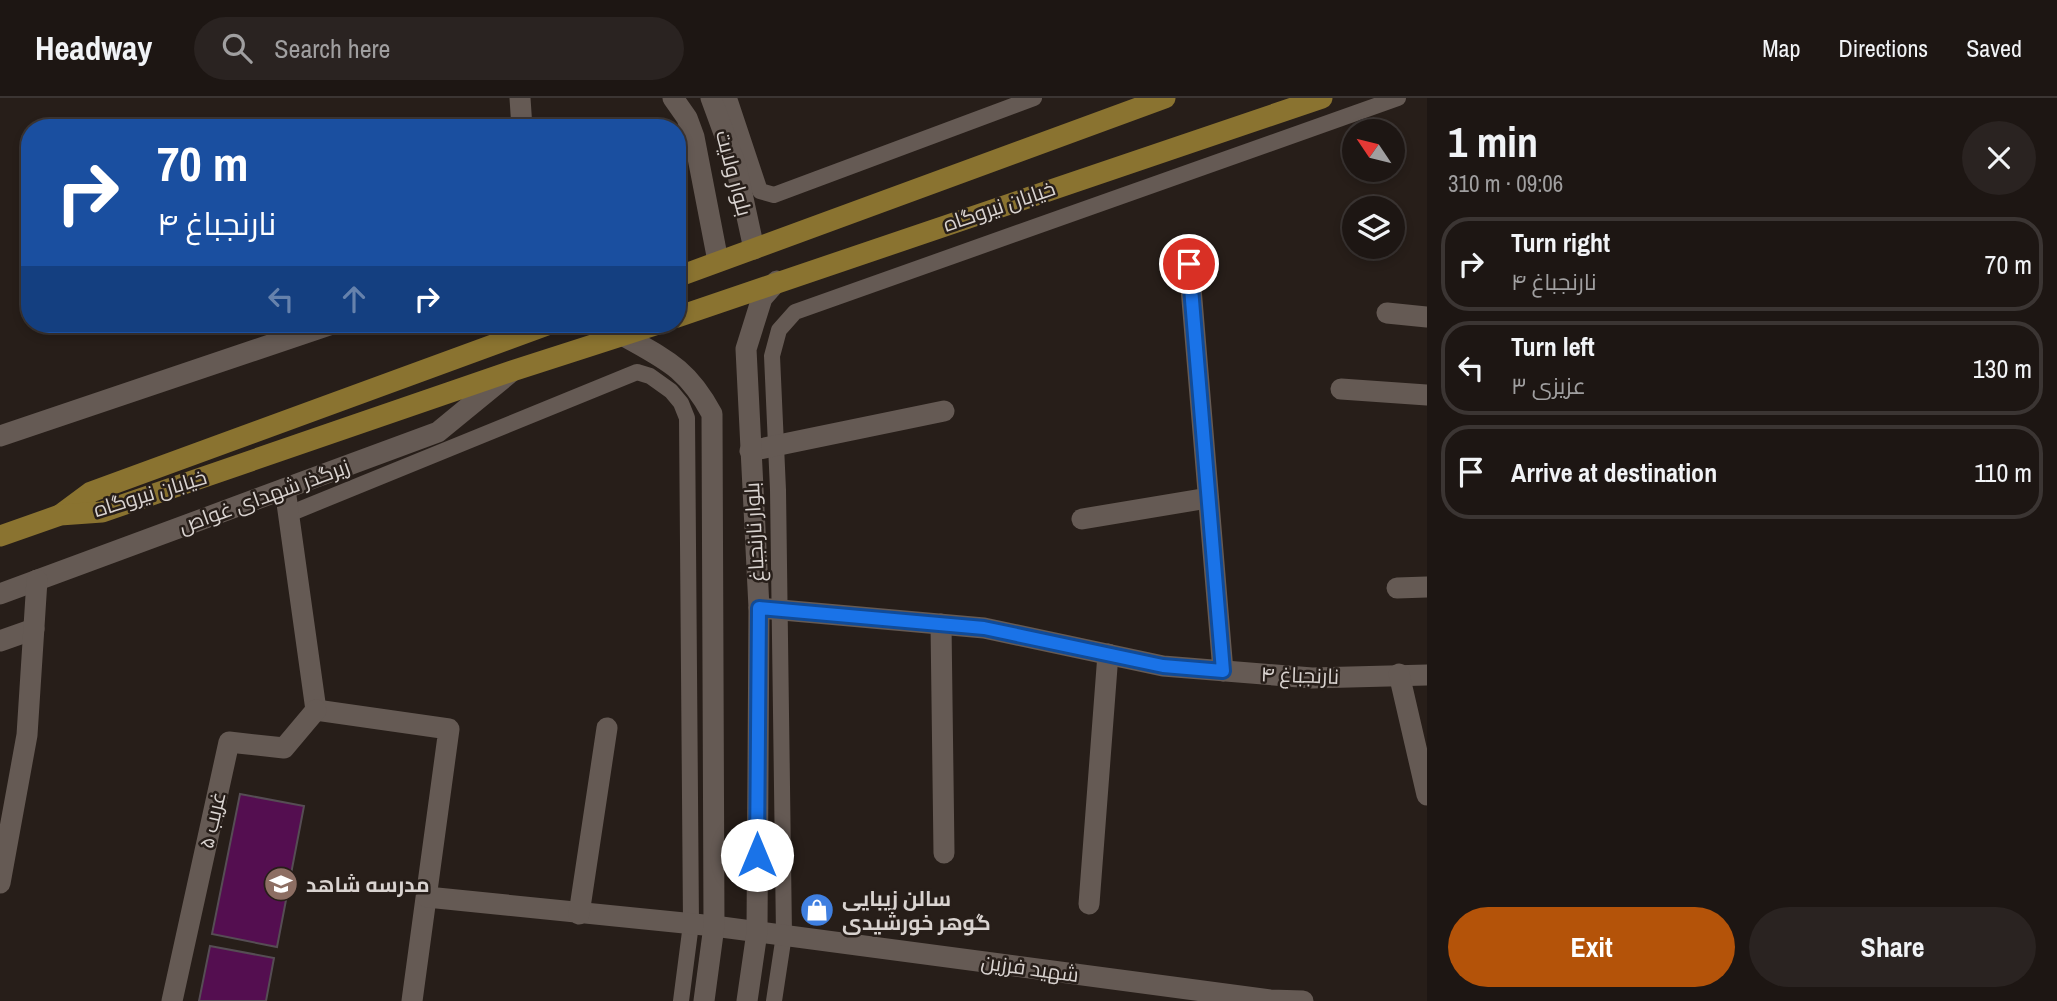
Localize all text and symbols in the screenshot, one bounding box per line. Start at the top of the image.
search box [194,17,684,80]
text: Headway [35,26,152,70]
icon: search [218,29,256,67]
text: Search here [274,31,390,66]
text: Map [1762,32,1800,64]
text: Directions [1838,32,1928,64]
text: Saved [1966,32,2022,64]
text: 1 min [1448,114,1538,170]
north arrow [1342,119,1405,182]
map controls [1342,119,1405,259]
button: close [1962,121,2036,195]
street label: بلوار ولایت [709,127,759,219]
text: 70 m [157,130,249,196]
icon: right [42,147,133,238]
text: 310 m · 09:06 [1448,168,1563,199]
street label: خیابان نیروگاه [939,173,1059,239]
button: layers [1342,196,1405,259]
text: نارنجباغ ۴ [157,202,276,245]
text: Turn right [1511,225,1610,260]
pin [1159,234,1219,294]
icon: arrive [1170,245,1208,283]
icon: right [1452,245,1490,283]
text: 70 m [1985,247,2032,282]
text: نارنجباغ ۴ [1511,266,1597,297]
icon: left [262,280,300,318]
icon: ahead [335,280,373,318]
icon: right [408,280,446,318]
text: Turn left [1511,329,1595,364]
icon: left [1452,349,1490,387]
text: 130 m [1973,351,2032,386]
text: عزیزی ۳ [1511,370,1586,401]
street label: زیرگذر شهدای غواص [174,452,354,540]
icon: arrive [1452,453,1490,491]
text: Arrive at destination [1511,455,1717,490]
text: 110 m [1974,455,2032,490]
street label: خیابان نیروگاه [90,462,210,524]
street label: بلوار نارنجباغ [737,481,771,583]
street label: نارنجباغ ۴ [1260,659,1340,691]
street label: غریب ۵ [191,789,233,851]
position arrow [720,818,794,892]
school or university icon: مدرسه شاهد [262,865,300,903]
place label: مدرسه شاهد [306,870,430,899]
place label: سالن زیبایی گوهر خورشیدی [842,884,991,937]
shop icon: سالن زیبایی گوهر خورشیدی [798,891,836,929]
button: Exit [1448,907,1735,987]
button: Share [1749,907,2036,987]
street label: شهید فرزین [979,947,1081,989]

